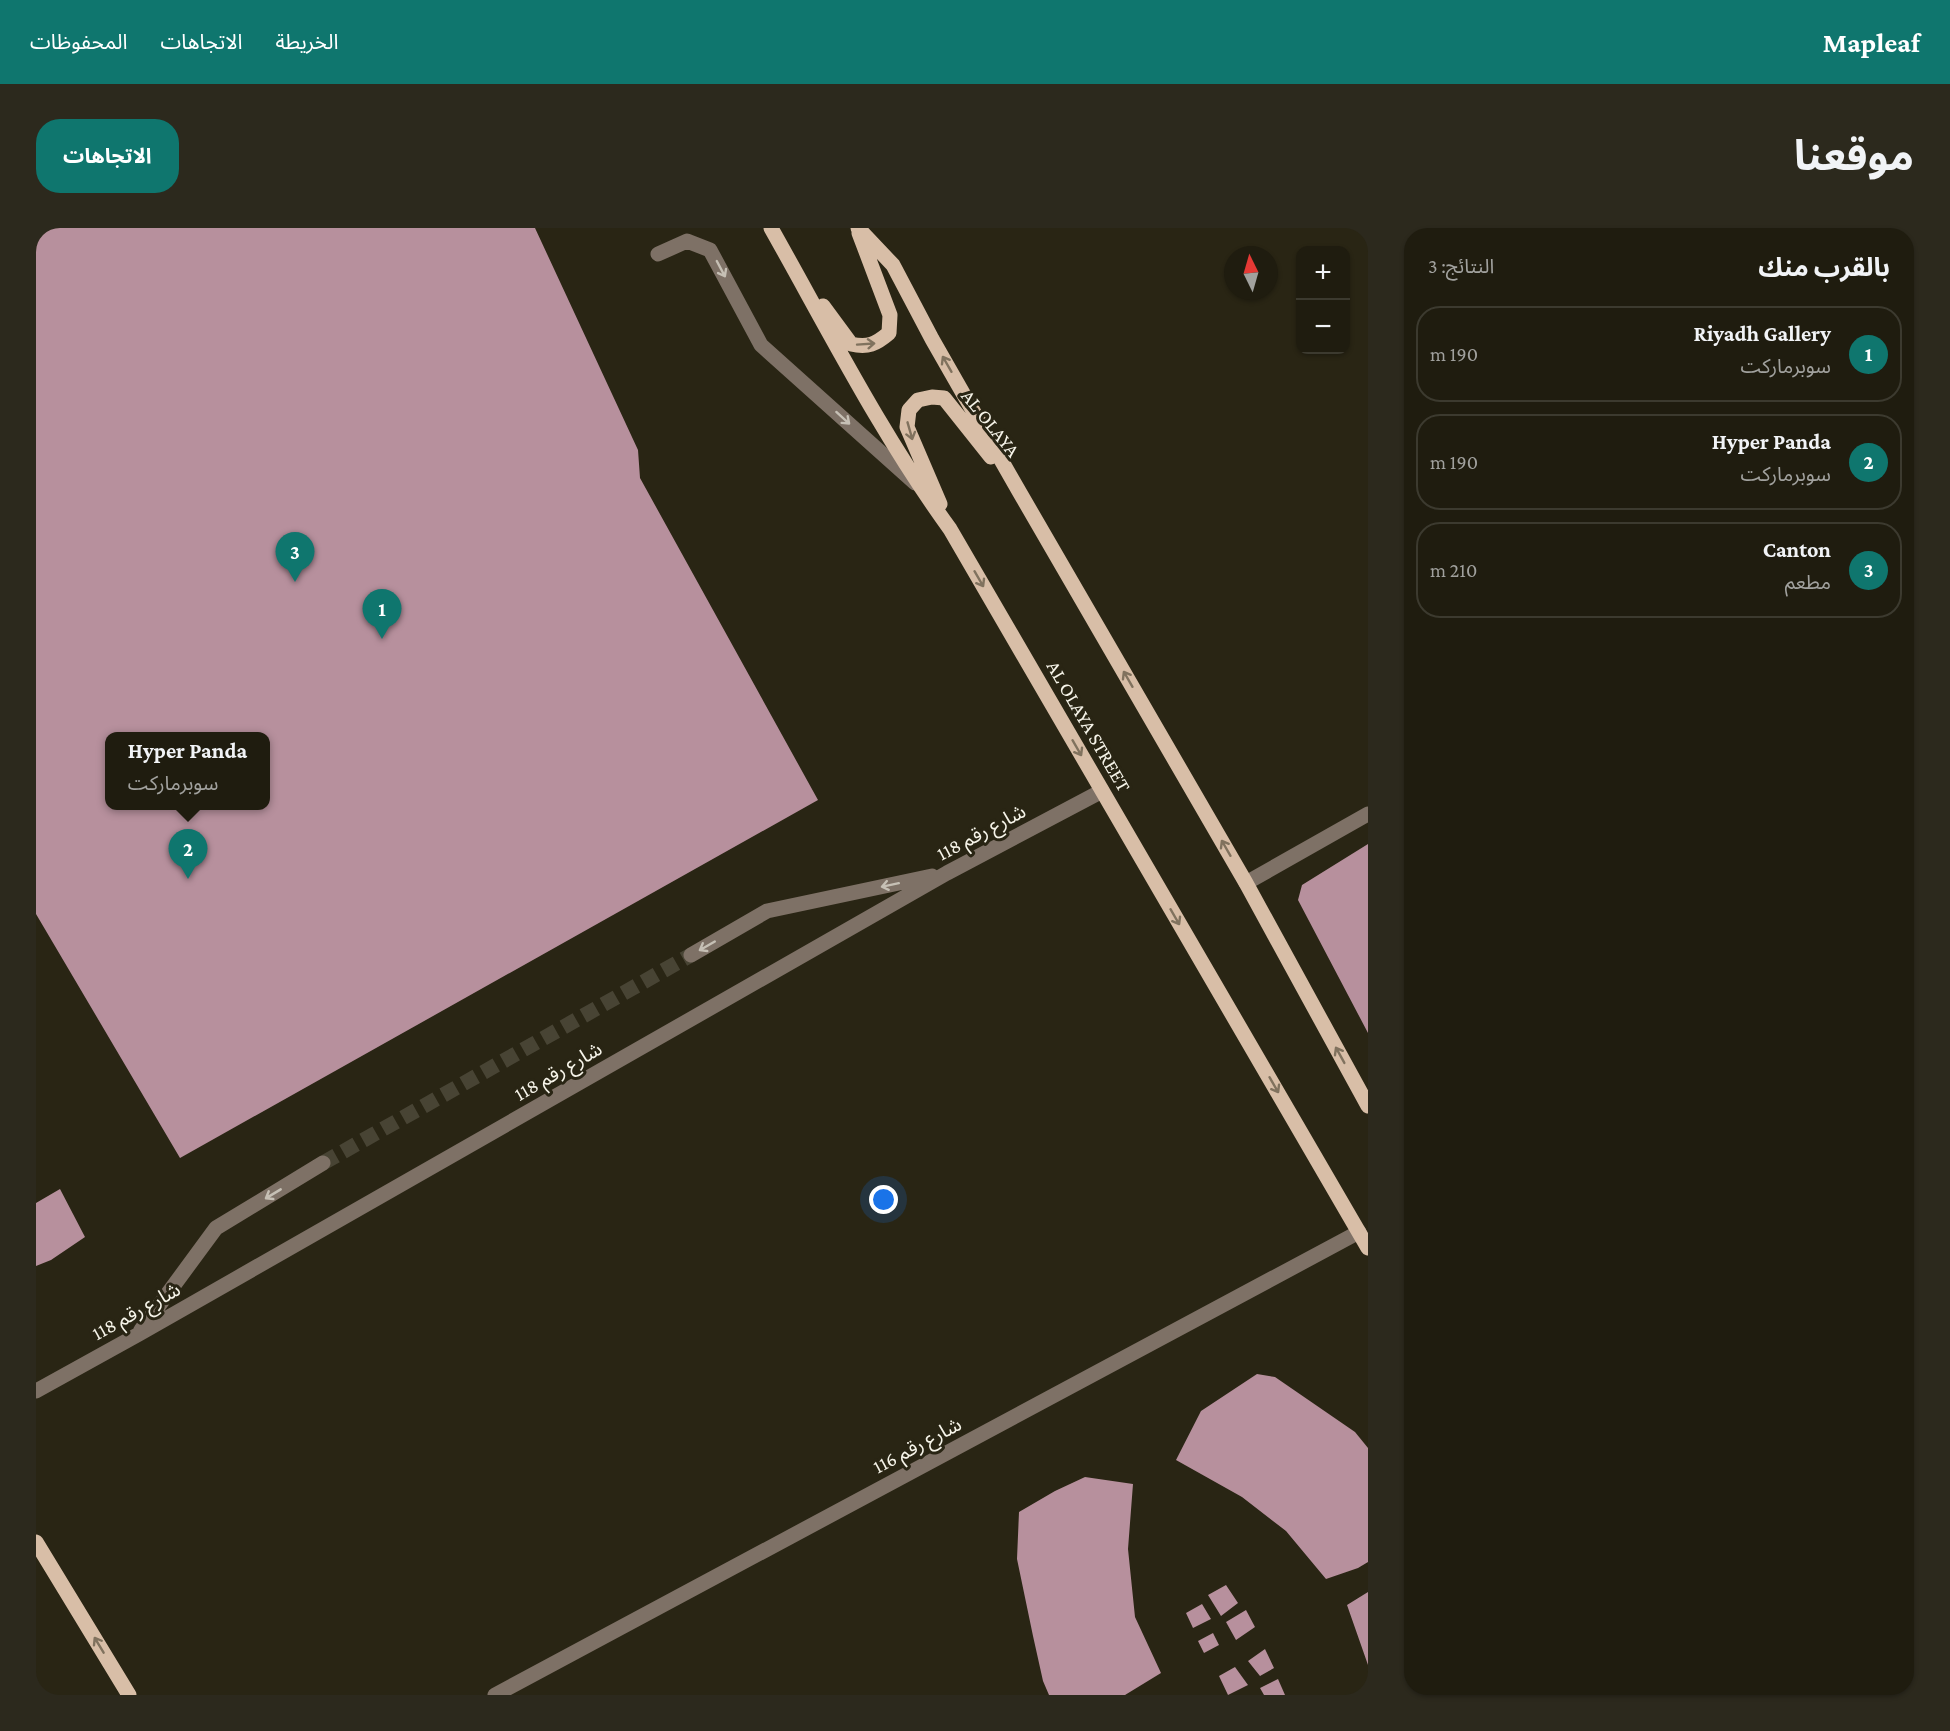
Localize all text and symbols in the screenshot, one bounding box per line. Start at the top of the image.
text: Mapleaf [1823,27,1920,58]
text: المحفوظات [30,30,127,54]
text: الاتجاهات [160,30,242,54]
text: الخريطة [275,30,338,54]
button: الاتجاهات [36,119,179,193]
text: موقعنا [1794,132,1914,179]
north arrow [1224,246,1278,300]
map controls [1296,246,1350,354]
button: + [1296,246,1350,300]
text: بالقرب منك [1758,253,1890,282]
text: النتائج: 3 [1428,255,1494,277]
one-way arrow [716,260,727,278]
button: − [1296,300,1350,354]
text: Riyadh Gallery [1694,321,1831,346]
one-way arrow [855,338,875,349]
text: 190 m [1430,343,1478,365]
text: 1 [1865,343,1872,365]
text: سوبرماركت [1740,355,1831,377]
one-way arrow [941,356,953,373]
street label: AL OLAYA [957,385,1025,462]
one-way arrow [835,411,850,425]
one-way arrow [905,422,916,441]
text: Hyper Panda [1712,429,1831,454]
text: 190 m [1430,451,1478,473]
text: 2 [1863,451,1874,473]
text: سوبرماركت [1740,463,1831,485]
pin: 3 [276,532,314,582]
text: Canton [1763,537,1831,562]
text: 210 m [1430,559,1477,581]
text: 3 [1864,559,1873,581]
one-way arrow [974,570,986,587]
text: مطعم [1785,571,1831,593]
pin: 1 [362,590,402,639]
street label: AL OLAYA STREET [1043,657,1136,796]
one-way arrow [1121,671,1133,688]
popup [105,732,270,810]
text: Hyper Panda [128,738,247,763]
one-way arrow [1071,739,1083,756]
text: سوبرماركت [128,772,218,794]
street label: شارع رقم 118 [933,799,1031,868]
pin: 2 [168,830,208,879]
one-way arrow [1219,840,1231,857]
one-way arrow [881,880,900,891]
one-way arrow [1170,908,1182,925]
one-way arrow [699,940,716,952]
street label: شارع رقم 118 [510,1037,608,1108]
one-way arrow [1334,1047,1346,1064]
one-way arrow [1268,1076,1280,1093]
your location [869,1185,898,1214]
one-way arrow [265,1188,282,1200]
street label: شارع رقم 118 [88,1278,186,1348]
street label: شارع رقم 116 [869,1413,967,1481]
one-way arrow [92,1637,104,1654]

